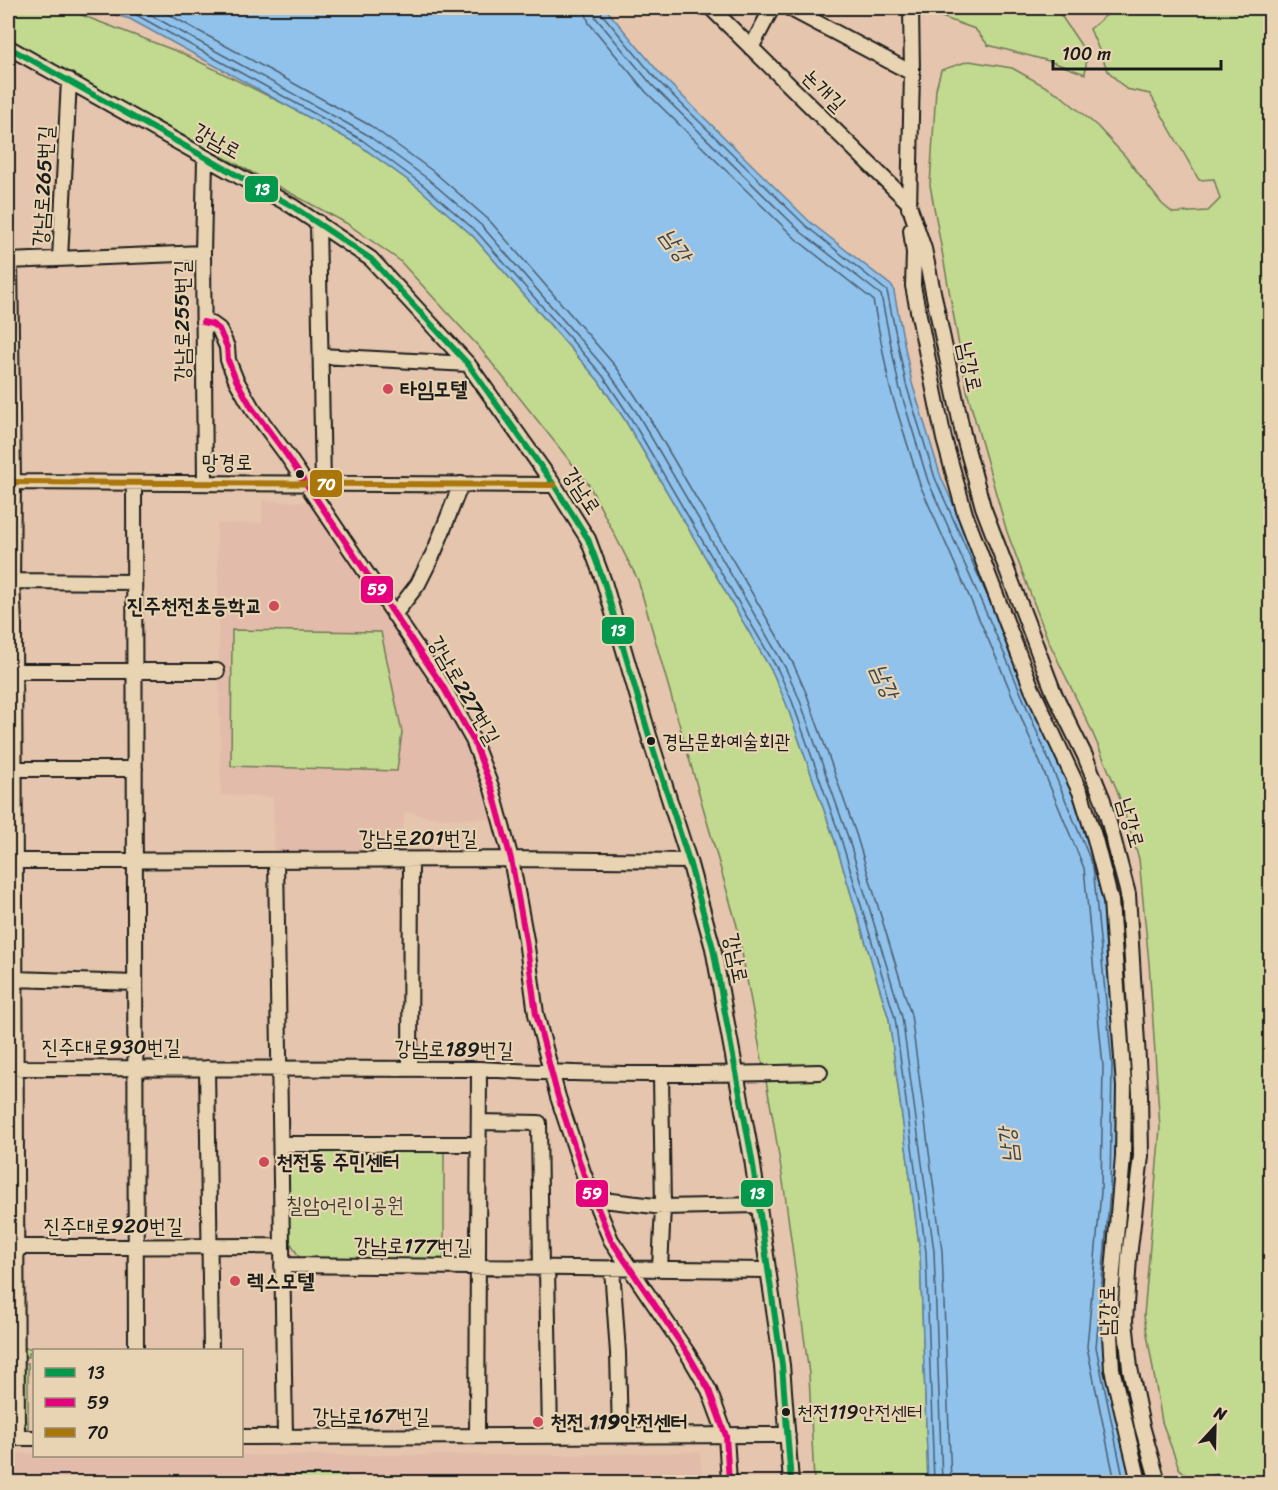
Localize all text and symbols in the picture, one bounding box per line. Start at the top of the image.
scale bar [1053,33,1221,71]
text: 100 m [1062,38,1111,70]
street label: 논개길 [793,59,856,121]
street label: 강남로 [186,112,248,170]
street label: 강남로265번길 [21,124,65,248]
line badge: 13 [244,175,279,203]
text: 13 [254,175,270,204]
water label: 남강 [650,219,704,273]
street label: 강남로255번길 [163,260,201,382]
street label: 남강로 [946,338,994,396]
place label: 타임모텔 [400,370,468,408]
marker: 타임모텔 [381,382,395,396]
street label: 망경로 [202,443,252,481]
street label: 강남로 [552,459,612,523]
unlabelled marker [294,468,306,480]
line badge: 70 [309,469,343,498]
text: 70 [316,470,336,499]
line badge: 59 [360,575,394,604]
text: 59 [367,575,387,604]
place label: 진주천전초등학교 [127,587,262,625]
marker: 진주천전초등학교 [267,599,281,613]
line badge: 13 [601,616,635,645]
text: 13 [610,616,626,645]
street label: 강남로227번길 [417,628,511,752]
water label: 남강 [860,657,911,707]
place label: 경남문화예술회관 [662,724,791,759]
marker: 경남문화예술회관 [645,735,657,747]
street label: 남강로 [1106,793,1156,853]
street label: 강남로201번길 [359,819,478,857]
street label: 강남로 [712,929,760,987]
street label: 진주대로930번길 [41,1028,181,1066]
street label: 강남로189번길 [394,1029,514,1069]
water label: 남강 [986,1123,1030,1165]
place label: 천전동 주민센터 [276,1143,400,1181]
marker: 천전동 주민센터 [257,1155,271,1169]
line badge: 59 [575,1179,609,1208]
text: 59 [582,1179,602,1208]
line badge: 13 [740,1179,774,1208]
text: 13 [749,1179,765,1208]
park label: 칠암어린이공원 [286,1186,404,1224]
street label: 진주대로920번길 [43,1207,183,1245]
street label: 강남로177번길 [353,1226,471,1266]
place label: 렉스모텔 [247,1262,315,1300]
marker: 렉스모텔 [228,1274,242,1288]
street label: 남강로 [1088,1286,1126,1336]
legend [33,1349,243,1457]
text: 13 [87,1357,105,1389]
text: 59 [87,1387,109,1419]
place label: 천전119안전센터 [797,1395,923,1430]
street label: 강남로167번길 [312,1397,430,1435]
north arrow [1185,1397,1245,1457]
text: N [1209,1398,1232,1429]
place label: 천전 119안전센터 [550,1403,688,1441]
marker: 천전119안전센터 [780,1406,792,1418]
marker: 천전 119안전센터 [531,1415,545,1429]
text: 70 [87,1417,109,1449]

